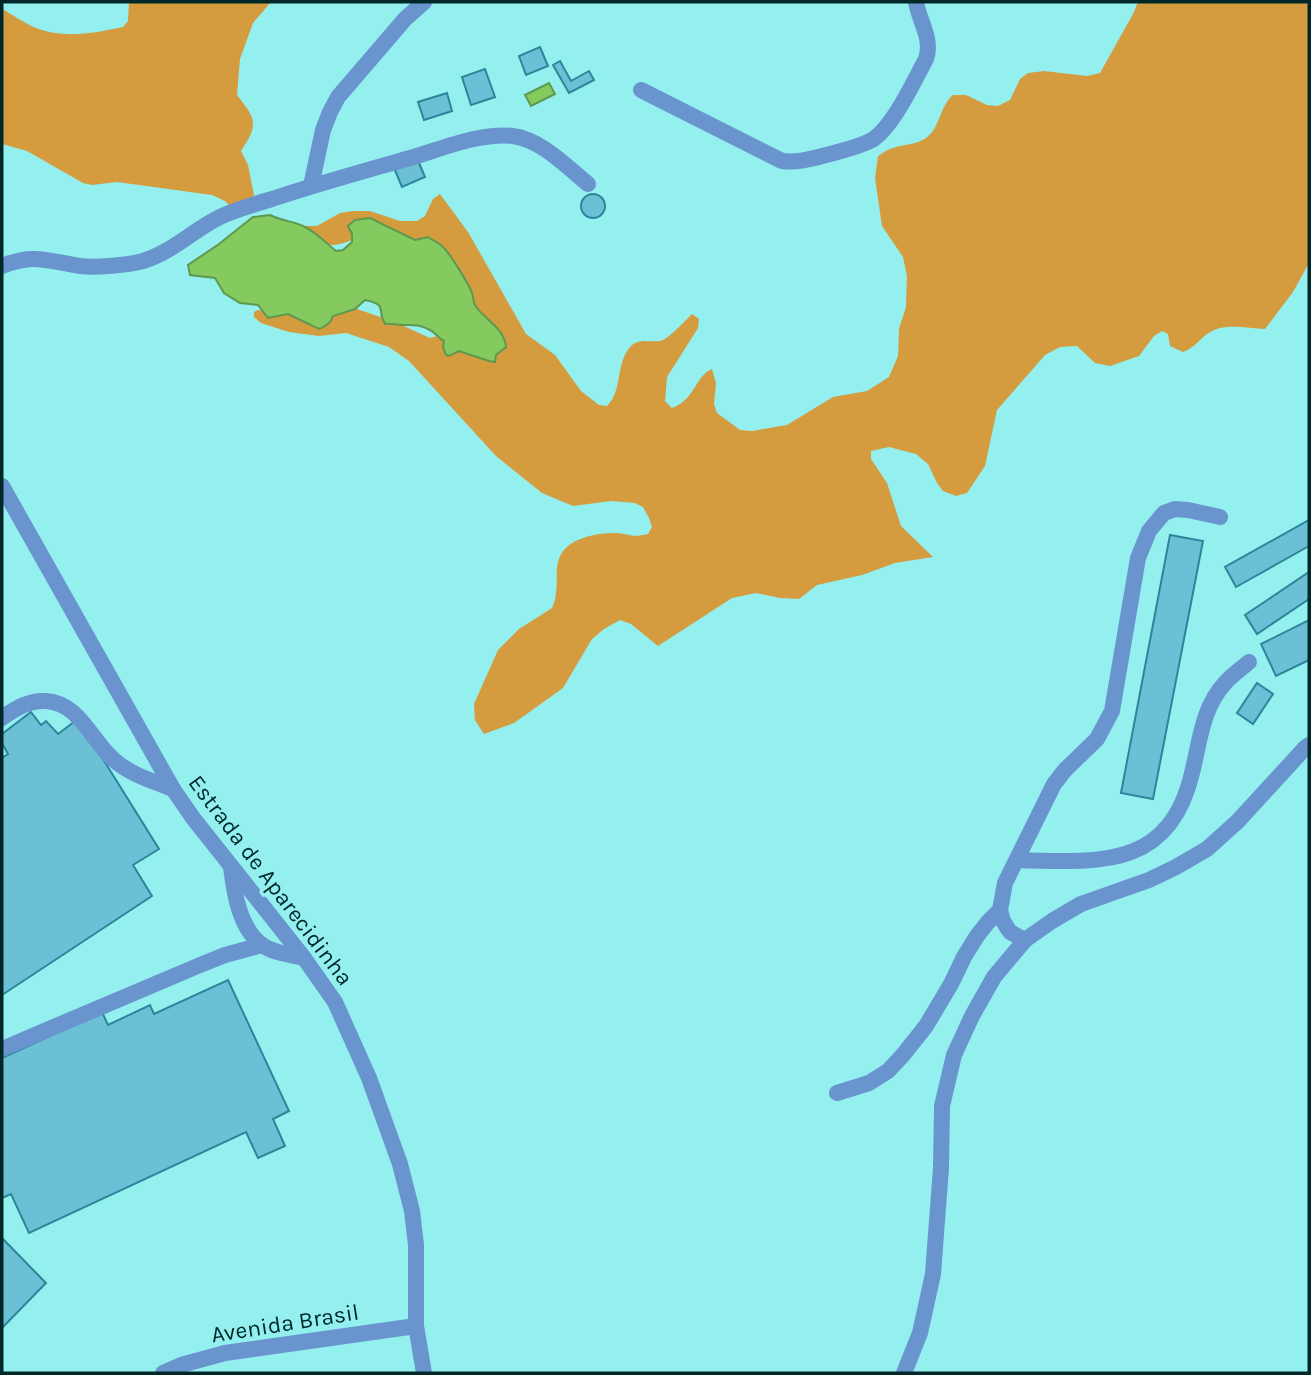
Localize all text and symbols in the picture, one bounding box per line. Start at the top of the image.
street label: Estrada de Aparecidinha [183,770,359,991]
street label: Avenida Brasil [209,1298,361,1348]

